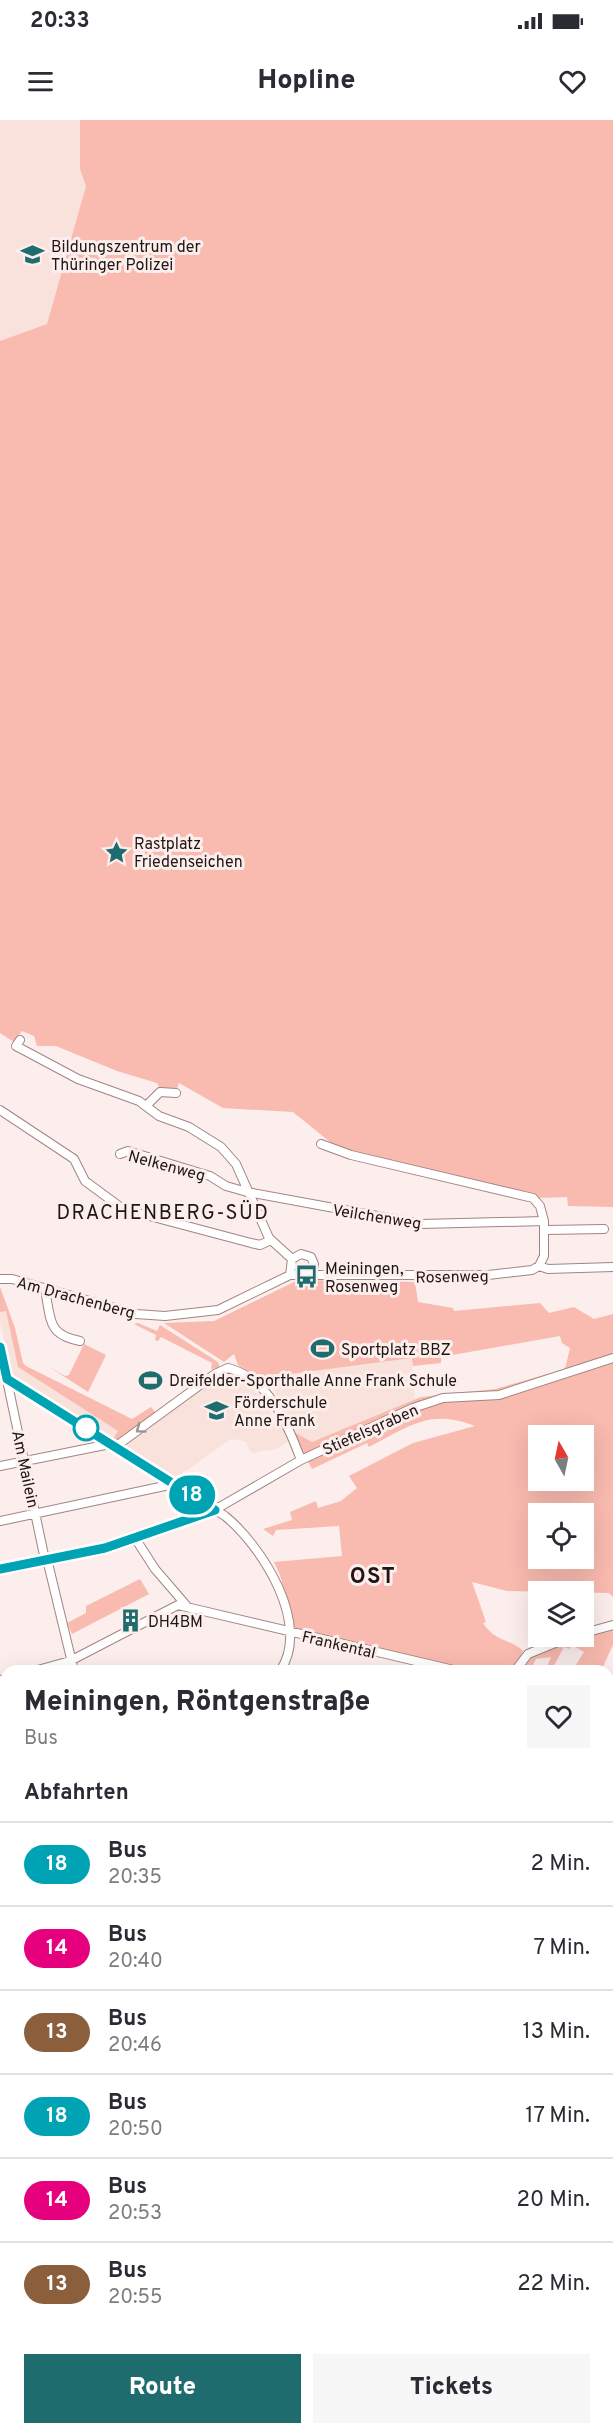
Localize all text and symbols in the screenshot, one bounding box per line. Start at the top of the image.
text: 20:33 [30,8,90,35]
text: Hopline [258,64,355,98]
icon: menu [24,65,57,98]
icon: heart [556,65,589,98]
place label: Bildungszentrum der Thüringer Polizei [51,238,201,276]
school or university icon: Bildungszentrum der Thüringer Polizei [20,242,46,268]
place label: Rastplatz Friedenseichen [134,835,243,873]
place icon: Rastplatz Friedenseichen [103,839,129,865]
street label: Nelkenweg [126,1147,207,1187]
district label: DRACHENBERG-SÜD [57,1200,270,1227]
street label: Veilchenweg [331,1201,423,1235]
place label: Meiningen, Rosenweg [325,1260,404,1298]
bus stop icon: Meiningen, Rosenweg [294,1264,320,1290]
street label: Rosenweg [415,1267,489,1289]
street label: Am Drachenberg [14,1274,137,1324]
sports icon: Sportplatz BBZ [310,1336,336,1362]
place label: Sportplatz BBZ [341,1341,451,1361]
sports icon: Dreifelder-Sporthalle Anne Frank Schule [138,1367,164,1393]
place label: Dreifelder-Sporthalle Anne Frank Schule [169,1372,457,1392]
place label: Förderschule Anne Frank [234,1394,327,1432]
school or university icon: Förderschule Anne Frank [203,1398,229,1424]
street label: Stiefelsgraben [320,1401,422,1461]
unlabelled marker [73,1415,99,1441]
one-way arrow [135,1422,146,1433]
north arrow [528,1425,594,1491]
map controls [528,1425,594,1647]
street label: Am Mailein [6,1429,42,1510]
line badge: 18 [165,1476,219,1514]
text: 18 [181,1482,203,1509]
button: locate [528,1503,594,1569]
district label: OST [350,1564,396,1591]
button: layers [528,1581,594,1647]
building icon: DH4BM [117,1608,143,1634]
place label: DH4BM [148,1613,203,1633]
street label: Frankental [300,1628,378,1664]
text: Meiningen, Röntgenstraße [24,1685,370,1721]
button: heart [527,1685,590,1748]
text: Bus [24,1726,58,1752]
text: Abfahrten [24,1780,129,1807]
text: Bus [108,1838,147,1865]
text: 18 [46,1851,68,1878]
text: 2 Min. [531,1851,590,1878]
text: 20:35 [108,1865,162,1891]
text: Bus [108,1922,147,1949]
text: 14 [46,1935,68,1962]
text: 7 Min. [533,1935,590,1962]
text: 20:40 [108,1949,163,1975]
text: Bus [108,2006,147,2033]
text: 13 [47,2019,68,2046]
text: 13 Min. [523,2019,590,2046]
text: 20:46 [108,2033,162,2059]
text: Bus [108,2090,147,2117]
text: 18 [46,2103,68,2130]
text: 17 Min. [525,2103,590,2130]
text: 20:50 [108,2117,163,2143]
text: Bus [108,2174,147,2201]
text: 14 [46,2187,68,2214]
text: 20 Min. [516,2187,590,2214]
text: 20:53 [108,2201,162,2227]
text: Bus [108,2258,147,2285]
text: 13 [47,2271,68,2298]
text: 22 Min. [517,2271,590,2298]
text: 20:55 [108,2285,162,2311]
button: Route [24,2354,301,2423]
button: Tickets [313,2354,590,2423]

